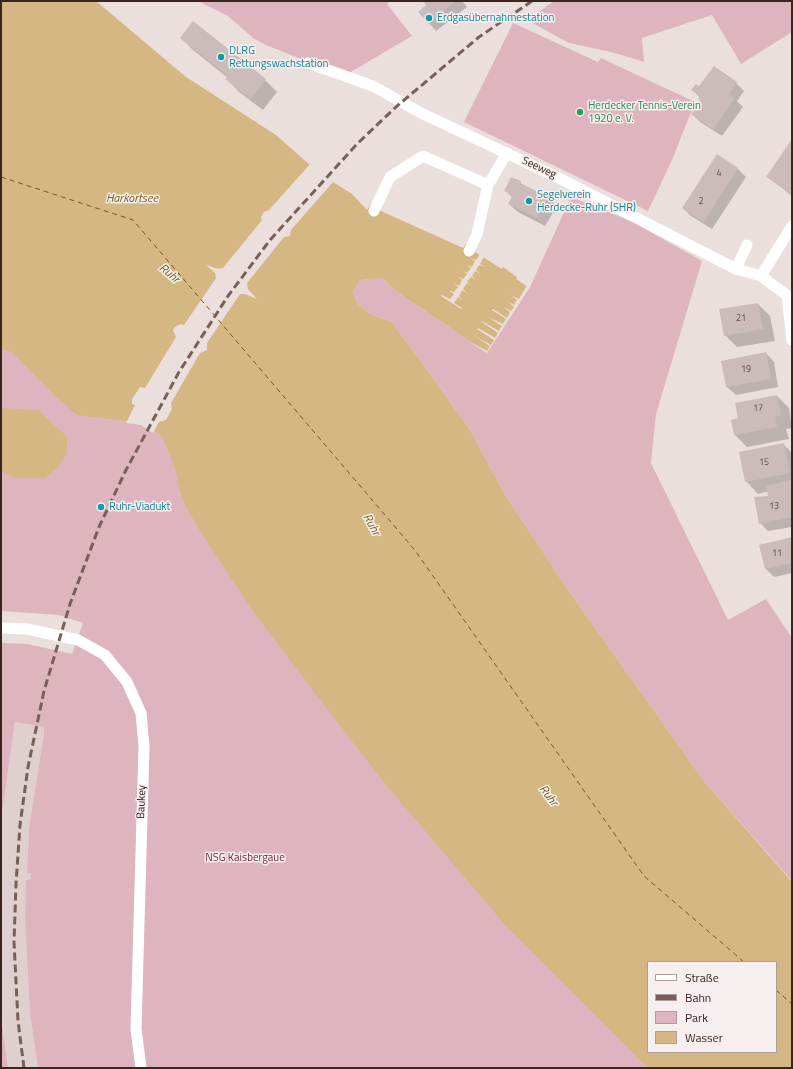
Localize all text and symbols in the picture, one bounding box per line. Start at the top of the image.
place label: Erdgasübernahmestation [437,11,554,25]
marker: Erdgasübernahmestation [424,13,434,23]
place label: DLRG Rettungswachstation [229,44,328,70]
marker: DLRG Rettungswachstation [216,52,226,62]
place label: Herdecker Tennis-Verein 1920 e. V. [588,99,701,125]
marker: Herdecker Tennis-Verein 1920 e. V. [575,107,585,117]
street label: Seeweg [520,154,558,182]
house number: 4 [716,169,722,179]
place label: Segelverein Herdecke-Ruhr (SHR) [537,188,636,214]
water label: Harkortsee [106,192,158,206]
marker: Segelverein Herdecke-Ruhr (SHR) [524,196,534,206]
house number: 2 [698,197,704,207]
water label: Ruhr [156,261,182,287]
house number: 21 [736,314,746,324]
house number: 19 [741,365,751,375]
house number: 17 [753,404,763,414]
house number: 15 [759,458,769,468]
place label: Ruhr-Viadukt [109,500,170,514]
marker: Ruhr-Viadukt [96,502,106,512]
house number: 13 [769,502,779,512]
water label: Ruhr [359,512,383,538]
house number: 11 [772,549,782,559]
water label: Ruhr [535,783,561,809]
street label: Baukey [135,785,149,819]
park label: NSG Kaisbergaue [205,851,285,865]
legend [647,961,777,1053]
text: Straße [685,968,719,987]
text: Bahn [685,988,711,1007]
text: Park [685,1008,708,1027]
text: Wasser [685,1028,723,1047]

